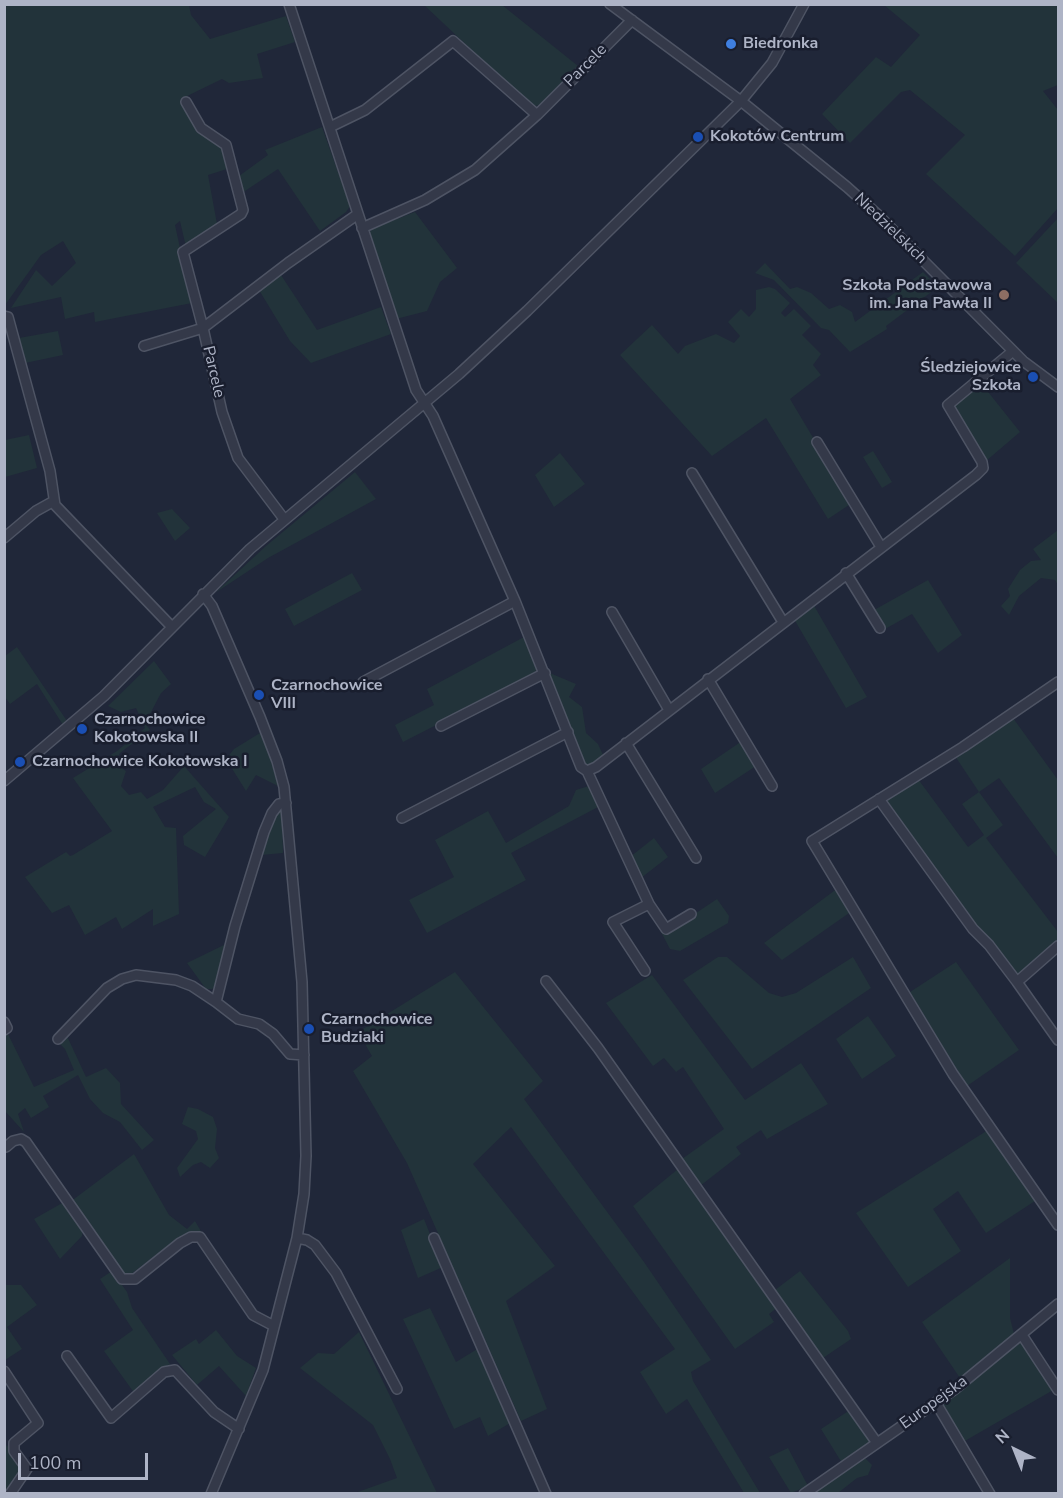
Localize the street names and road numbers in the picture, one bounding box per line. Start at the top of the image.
street label: Parcele [561,41,611,91]
street label: Niedzielskich [850,190,930,268]
street label: Parcele [198,344,228,400]
street label: Europejska [897,1372,971,1434]

